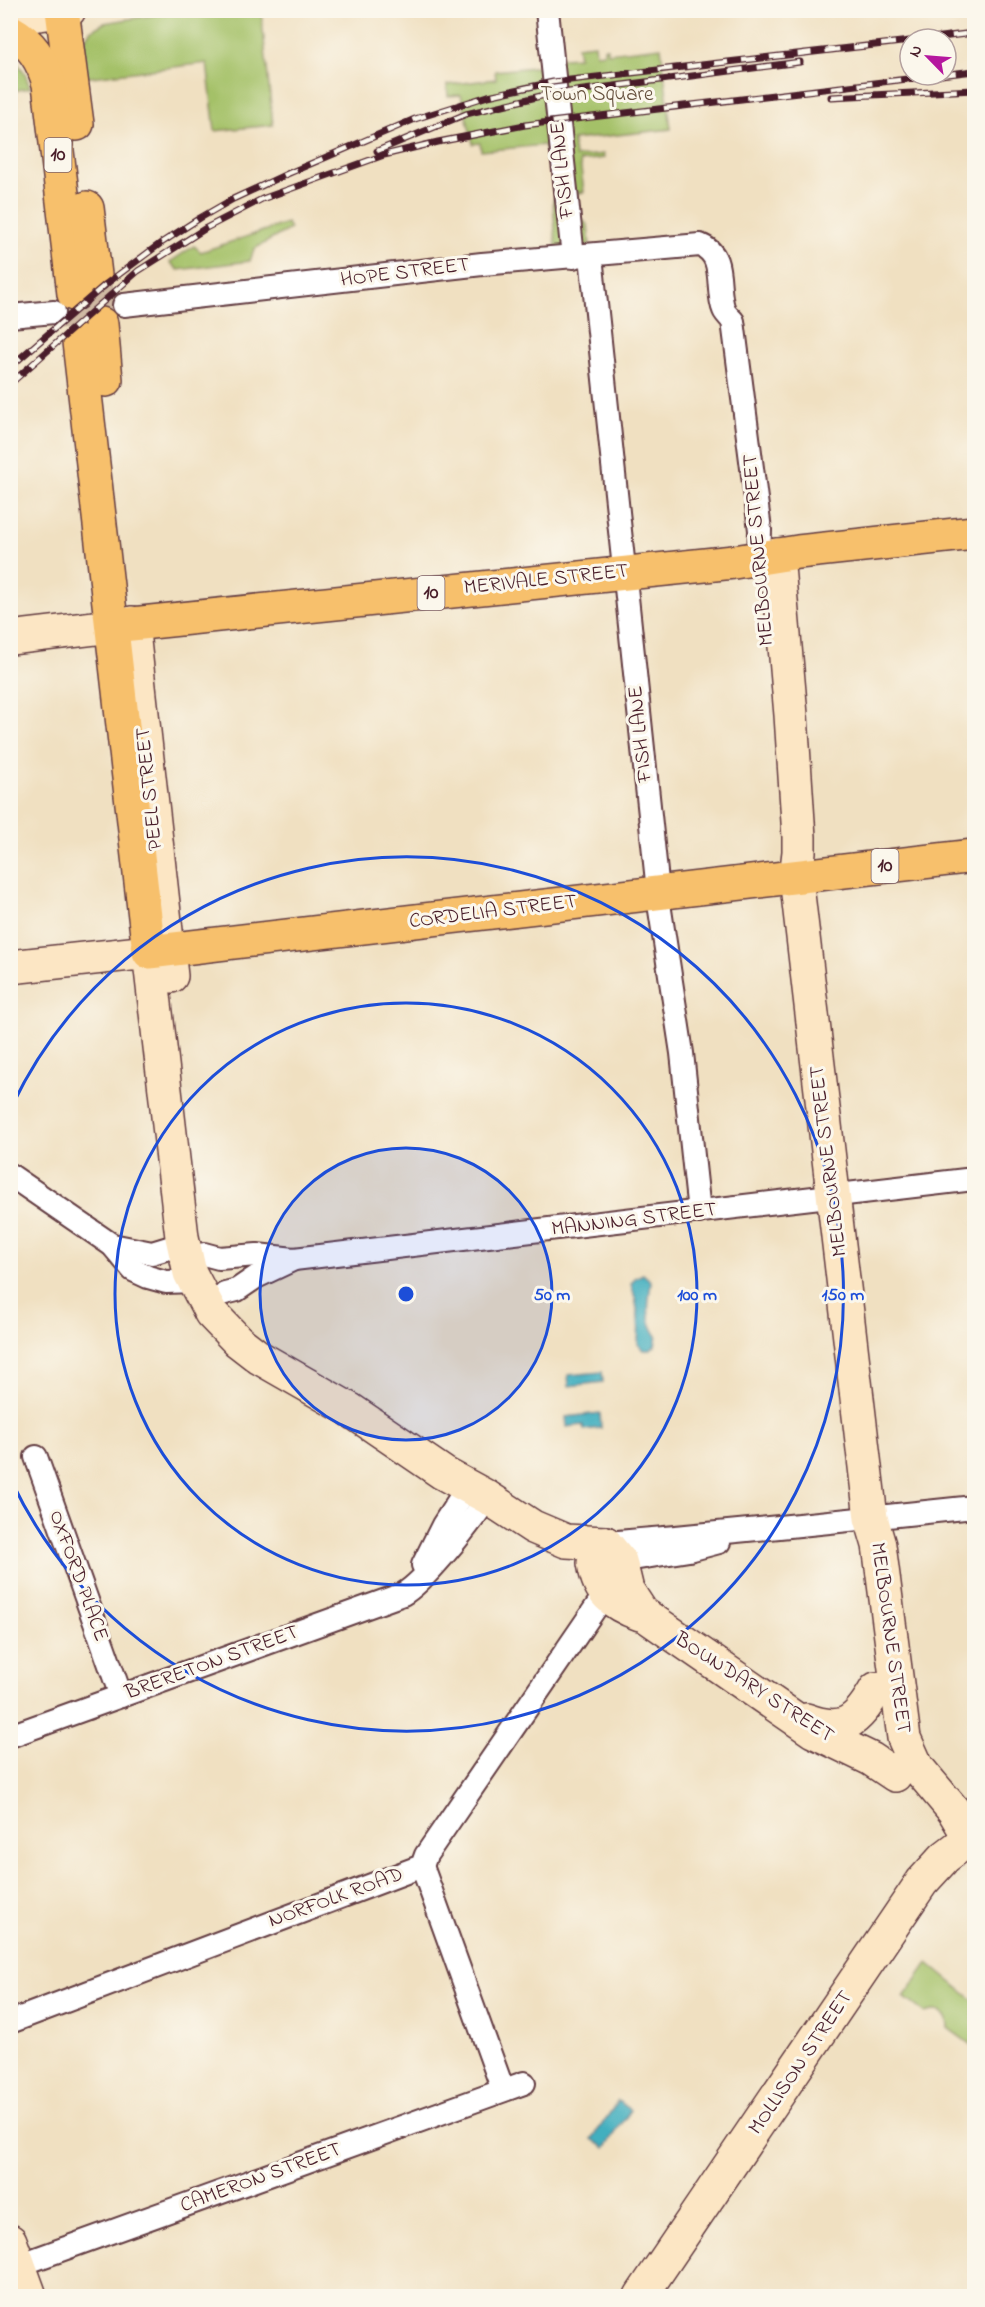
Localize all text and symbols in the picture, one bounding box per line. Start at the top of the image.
north arrow [898,27,958,87]
text: N [903,41,929,61]
park label: Town Square [541,80,654,110]
street label: FISH LANE [543,120,583,221]
road number: 10 [44,138,72,172]
street label: HOPE STREET [339,250,471,296]
street label: MELBOURNE STREET [736,453,782,647]
street label: MERIVALE STREET [462,556,630,604]
road number: 10 [418,576,444,610]
street label: FISH LANE [621,684,661,785]
street label: PEEL STREET [129,726,171,852]
road number: 10 [872,849,898,883]
street label: CORDELIA STREET [407,887,579,937]
street label: MELBOURNE STREET [802,1063,856,1259]
street label: MANNING STREET [550,1195,718,1245]
text: 50 m [534,1283,570,1309]
text: 100 m [677,1283,717,1309]
text: 150 m [822,1283,864,1309]
centre of rings [396,1284,416,1304]
street label: OXFORD PLACE [40,1506,116,1646]
street label: MELBOURNE STREET [862,1540,918,1736]
street label: BRERETON STREET [120,1618,303,1709]
street label: BOUNDARY STREET [667,1625,840,1751]
street label: NORFOLK ROAD [265,1860,407,1936]
street label: MOLLISON STREET [741,1985,861,2141]
street label: CAMERON STREET [176,2135,346,2221]

